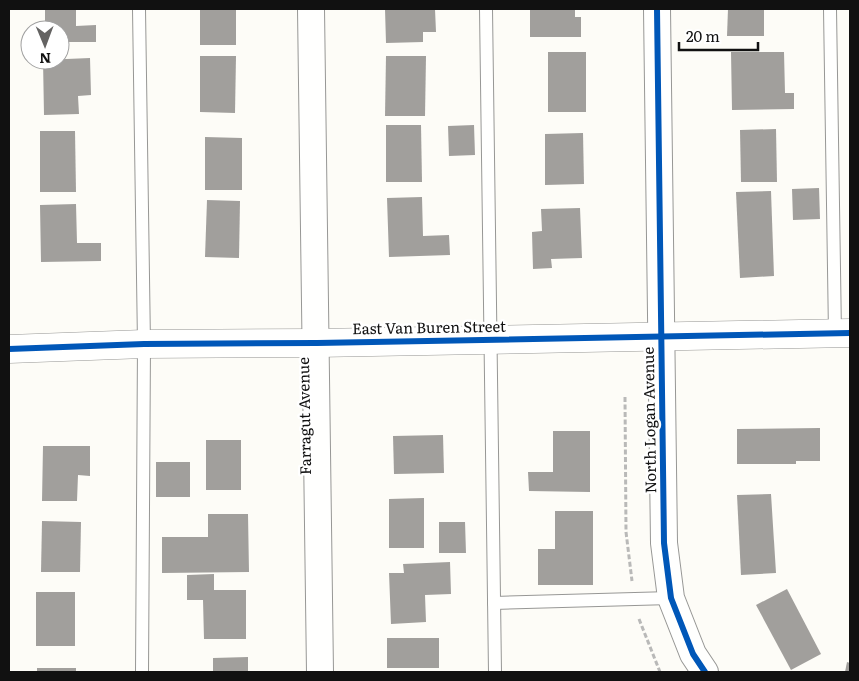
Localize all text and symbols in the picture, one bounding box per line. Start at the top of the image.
north arrow [20,20,70,70]
scale bar [679,20,758,52]
text: 20 m [686,24,720,47]
text: N [39,49,51,69]
street label: East Van Buren Street [352,314,506,339]
street label: North Logan Avenue [636,346,661,494]
street label: Farragut Avenue [291,357,316,475]

